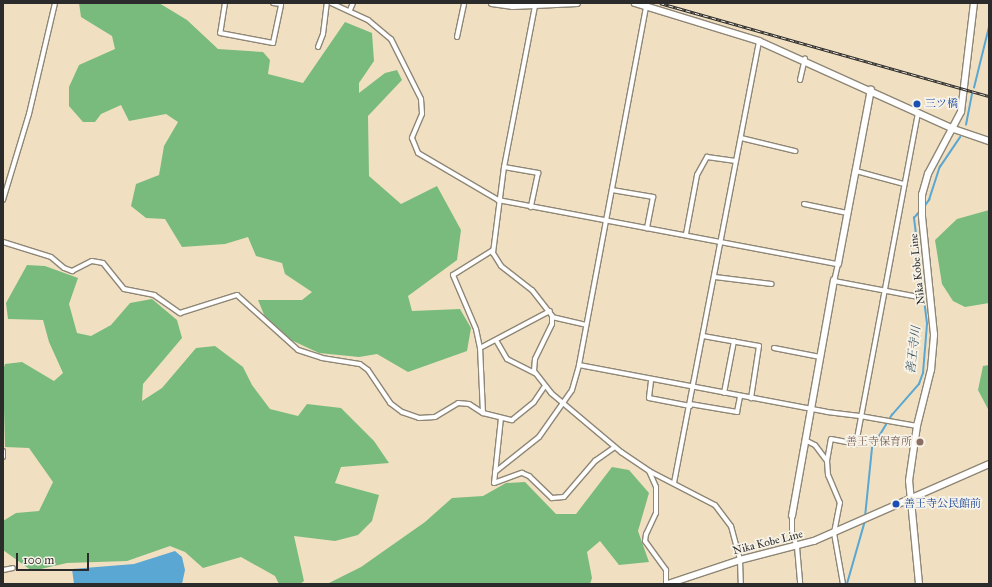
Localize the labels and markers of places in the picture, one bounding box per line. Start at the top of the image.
place label: 三ツ橋 [925,97,958,111]
marker: 三ツ橋 [912,99,922,109]
place label: 善王寺保育所 [846,435,912,449]
marker: 善王寺保育所 [915,437,925,447]
place label: 善王寺公民館前 [904,497,981,511]
marker: 善王寺公民館前 [891,499,901,509]

